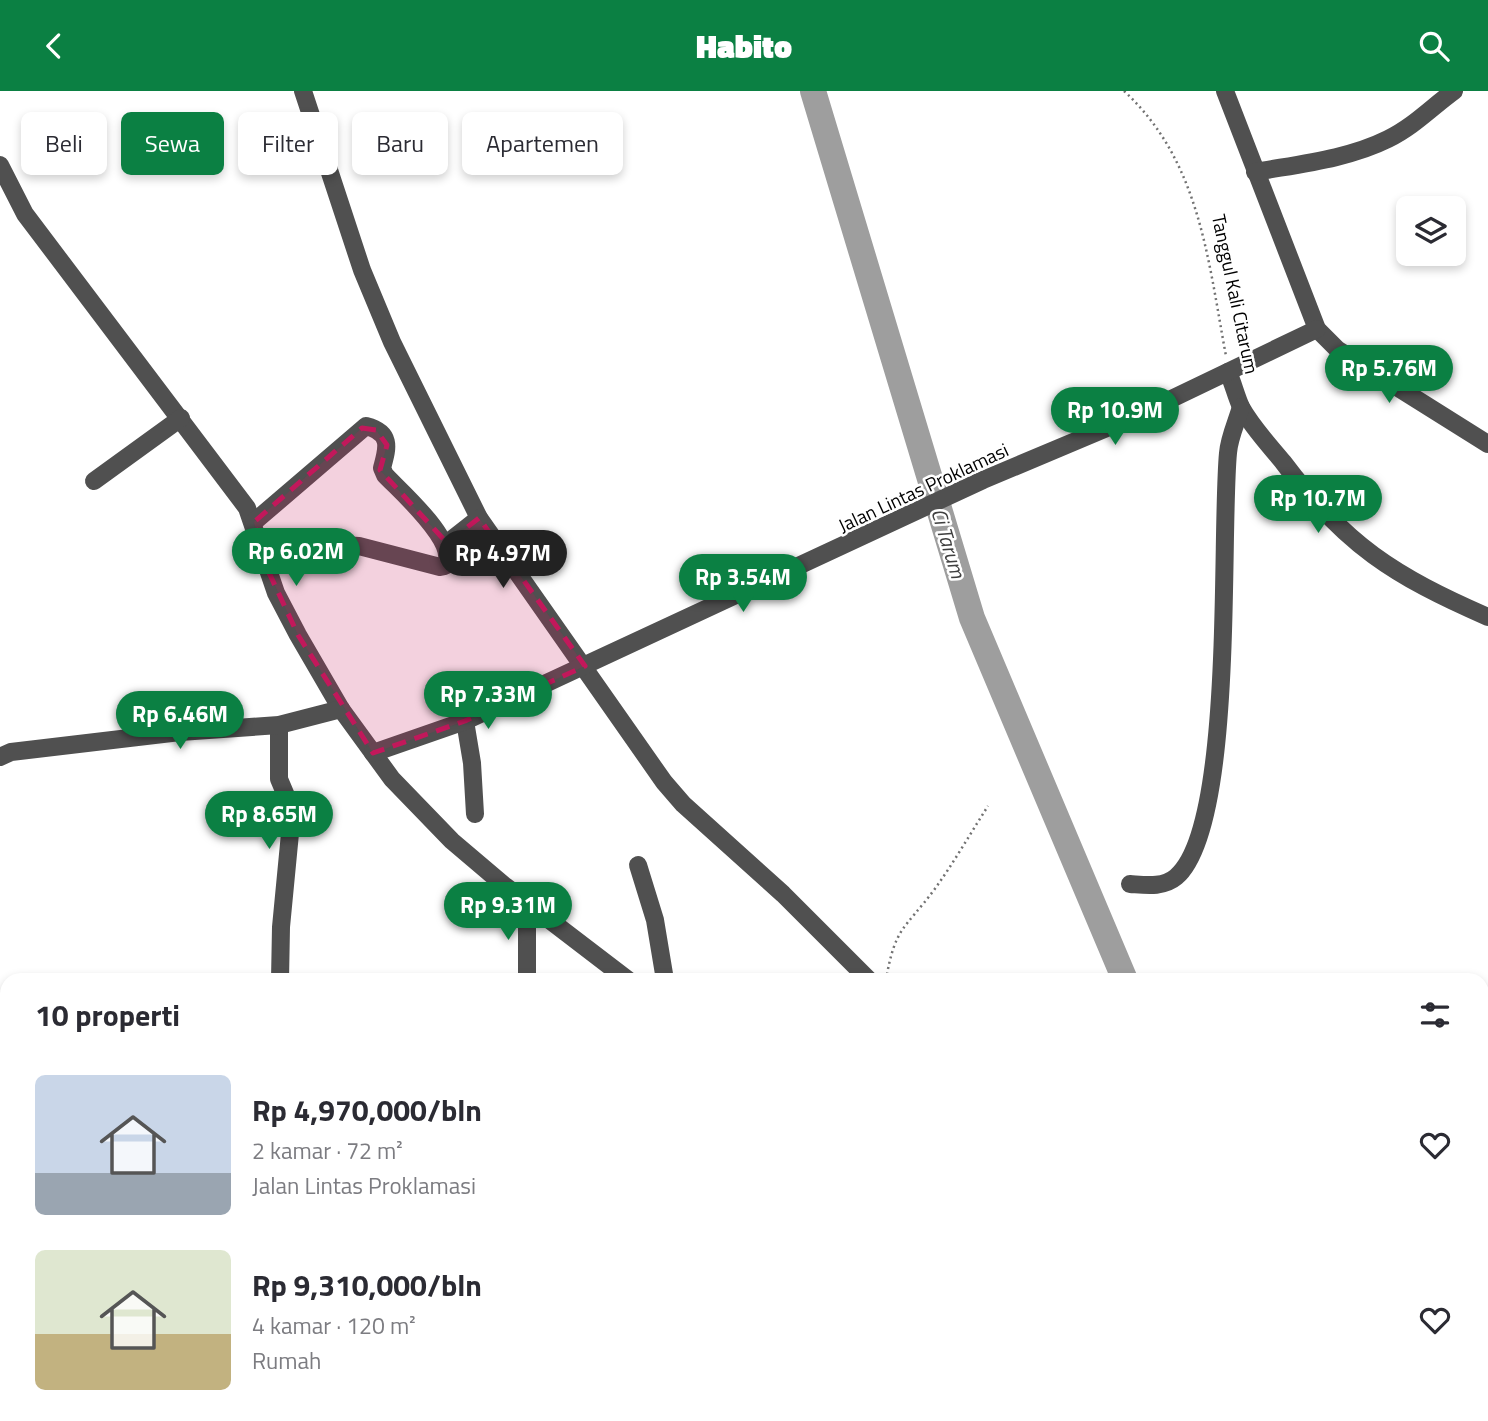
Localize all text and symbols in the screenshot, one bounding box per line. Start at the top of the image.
text: Habito [696,22,792,70]
icon: back [35,27,73,65]
icon: search [1415,27,1453,65]
chip: Beli [21,112,107,175]
chip: Sewa [121,112,224,175]
chip: Filter [238,112,338,175]
chip: Baru [352,112,448,175]
chip: Apartemen [462,112,623,175]
map controls [1396,196,1466,266]
button: layers [1396,196,1466,266]
street label: Tanggul Kali Citarum [1205,212,1267,376]
pin: Rp 5.76M [1317,345,1461,405]
text: Rp 5.76M [1341,350,1437,385]
pin: Rp 10.9M [1043,387,1187,447]
text: Rp 10.9M [1067,392,1163,427]
street label: Jalan Lintas Proklamasi [833,435,1013,539]
pin: Rp 10.7M [1246,475,1390,535]
text: Rp 10.7M [1270,480,1366,515]
water label: Ci Tarum [923,504,975,583]
pin: Rp 6.02M [224,529,368,588]
pin: Rp 4.97M [431,531,575,590]
text: Rp 6.02M [248,533,344,568]
text: Rp 4.97M [455,535,551,570]
pin: Rp 3.54M [671,554,815,614]
text: Rp 3.54M [695,559,791,594]
pin: Rp 7.33M [416,671,560,731]
text: Rp 7.33M [440,676,536,711]
pin: Rp 6.46M [108,691,252,751]
text: Rp 6.46M [132,696,228,731]
pin: Rp 8.65M [197,791,341,851]
text: Rp 8.65M [221,796,317,831]
pin: Rp 9.31M [436,883,580,942]
text: Rp 9.31M [460,887,556,922]
text: 10 properti [35,992,180,1038]
icon: filters [1416,996,1454,1034]
text: Rp 4,970,000/bln [252,1087,482,1133]
icon: home [91,1103,175,1187]
icon: heart [1416,1126,1454,1164]
text: 2 kamar · 72 m² [252,1133,403,1168]
text: Jalan Lintas Proklamasi [252,1168,476,1203]
text: Rp 9,310,000/bln [252,1262,482,1308]
icon: home [91,1278,175,1362]
icon: heart [1416,1301,1454,1339]
text: 4 kamar · 120 m² [252,1308,416,1343]
text: Rumah [252,1343,321,1378]

